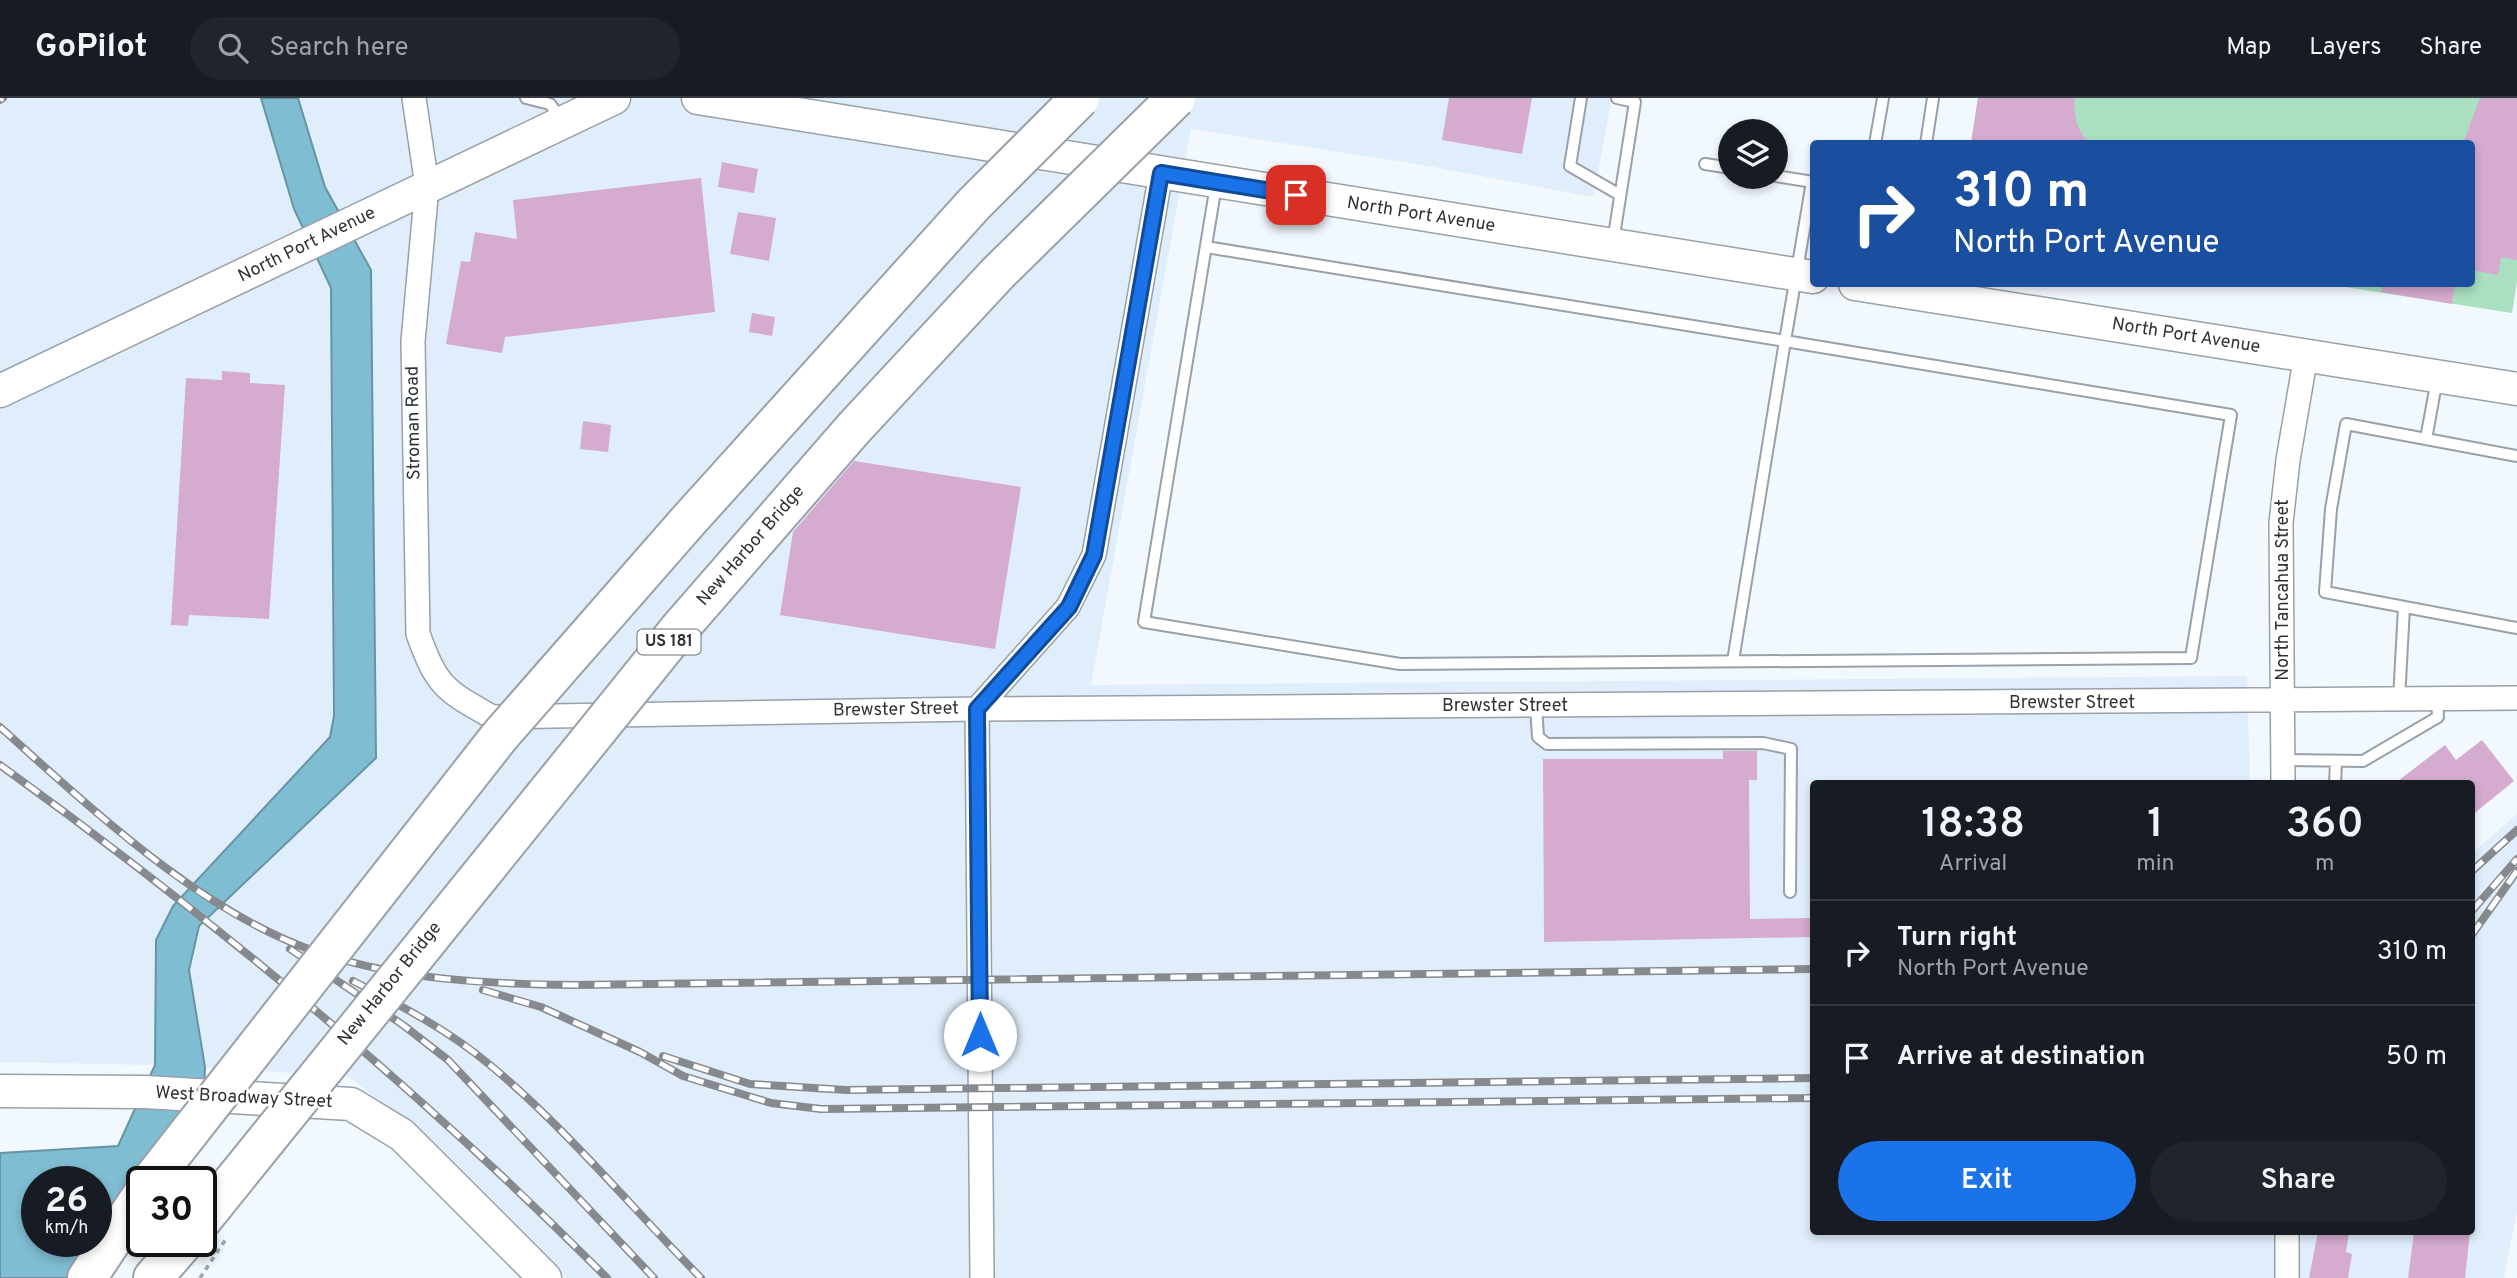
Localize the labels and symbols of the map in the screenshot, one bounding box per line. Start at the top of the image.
pin [1266,165,1326,225]
street label: North Port Avenue [1345,192,1497,238]
street label: North Port Avenue [235,202,379,288]
street label: North Port Avenue [2110,313,2262,359]
street label: Stroman Road [402,366,426,480]
street label: New Harbor Bridge [692,481,810,611]
street label: North Tancahua Street [2272,499,2295,681]
road number: US 181 [638,629,700,654]
street label: Brewster Street [2009,692,2135,715]
street label: Brewster Street [1442,695,1568,718]
street label: Brewster Street [833,697,959,723]
street label: New Harbor Bridge [333,917,447,1051]
position arrow [943,998,1017,1072]
street label: West Broadway Street [155,1082,333,1114]
speed limit sign: 30 [126,1166,217,1257]

